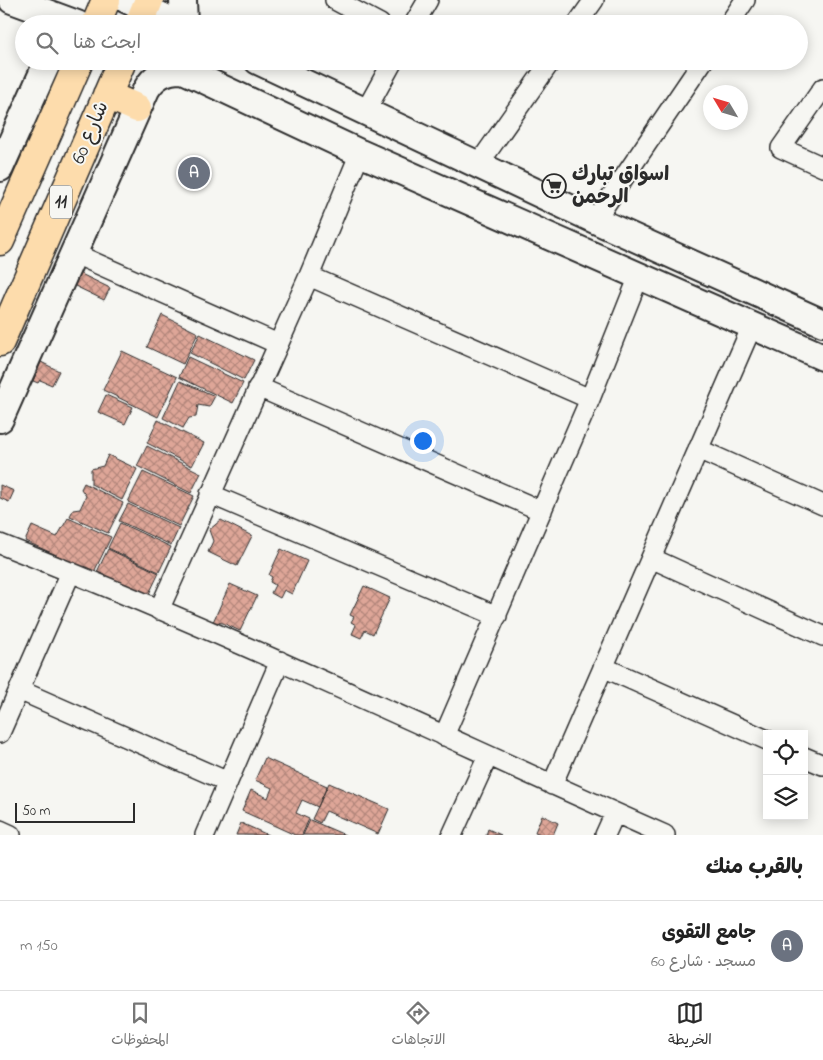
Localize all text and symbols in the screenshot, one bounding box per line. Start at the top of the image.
search box [15,15,808,70]
icon: search [33,29,61,57]
text: ابحث هنا [73,30,141,57]
north arrow [703,85,748,130]
street label: شارع 60 [65,97,117,169]
pin: A [178,154,210,192]
place label: اسواق تبارك الرحمن [572,161,669,213]
supermarket icon: اسواق تبارك الرحمن [541,173,567,199]
road number: 11 [50,186,72,218]
your location [410,428,436,454]
map controls [763,730,808,820]
button: locate [763,730,808,775]
button: layers [763,775,808,820]
scale bar [15,800,135,823]
text: 50 m [22,801,50,822]
text: بالقرب منك [706,853,803,883]
text: جامع التقوى [662,920,756,947]
text: 150 m [20,934,58,958]
text: A [782,934,792,958]
text: مسجد · شارع 60 [651,950,756,974]
tab: المحفوظات [111,999,169,1052]
tab: الاتجاهات [391,999,446,1052]
tab: الخريطة [668,999,712,1052]

